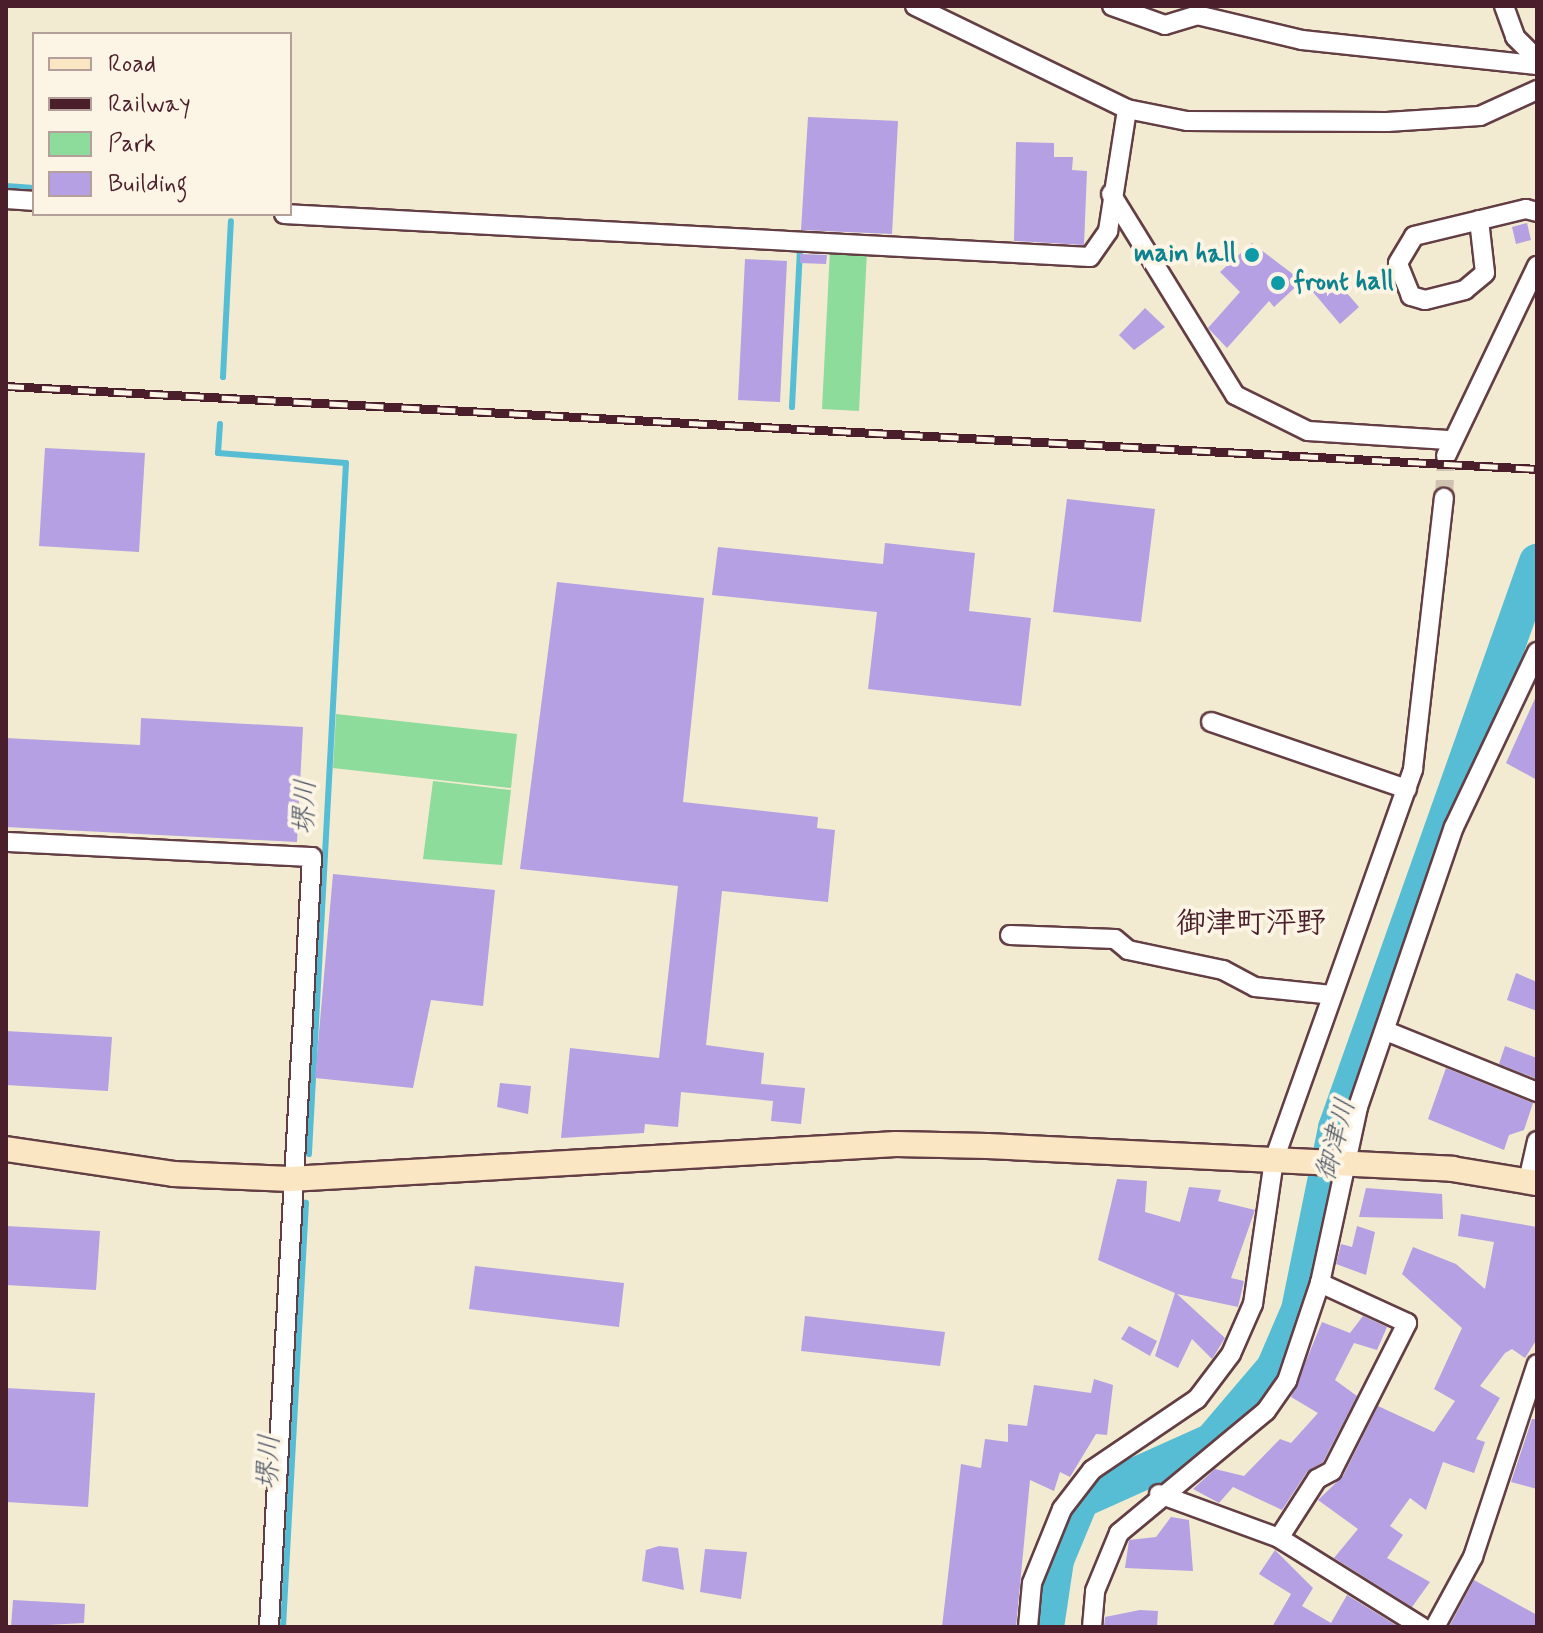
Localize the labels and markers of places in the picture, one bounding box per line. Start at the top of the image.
place label: main hall [1136,239,1236,271]
marker: main hall [1243,246,1261,264]
place label: front hall [1294,267,1394,299]
marker: front hall [1269,274,1287,292]

